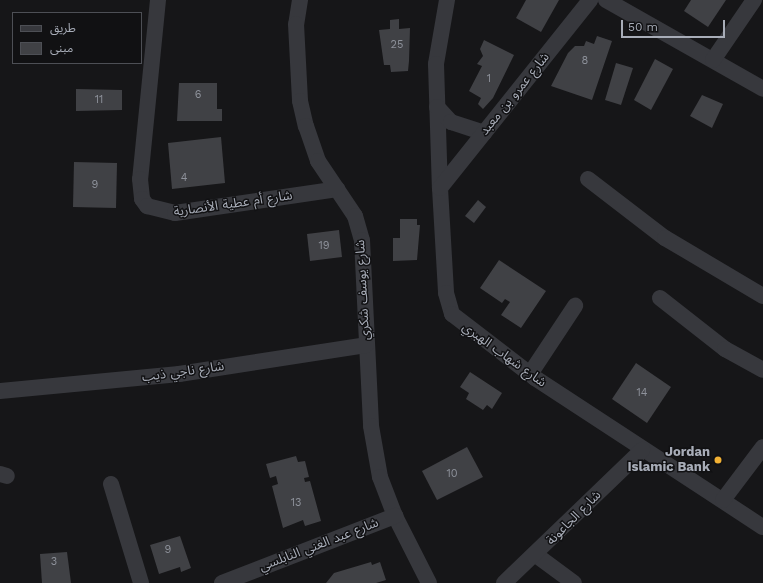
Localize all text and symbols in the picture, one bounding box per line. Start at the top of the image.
legend [12,12,142,64]
scale bar [623,12,727,38]
text: 50 m [628,20,658,34]
text: طريق [50,21,76,35]
house number: 25 [391,38,403,52]
text: مبنى [50,41,73,55]
street label: شارع عمرو بن معبد [477,50,553,138]
house number: 8 [582,54,588,68]
house number: 1 [487,72,491,86]
house number: 6 [195,88,201,102]
house number: 11 [95,93,103,107]
house number: 4 [181,171,187,185]
house number: 9 [92,178,98,192]
street label: شارع أم عطية الأنصارية [173,188,293,220]
house number: 19 [318,239,330,253]
street label: شارع يوسف شكري [353,239,373,341]
street label: شارع شهاب الهبري [459,319,549,391]
street label: شارع ناجي ذيب [141,358,225,386]
house number: 14 [636,386,648,400]
place label: Jordan Islamic Bank [627,445,710,476]
marker: Jordan Islamic Bank [713,455,723,465]
house number: 10 [446,467,458,481]
street label: شارع الجاعونة [543,487,605,549]
house number: 13 [291,496,301,510]
street label: شارع عبد الغني النابلسي [257,515,381,575]
house number: 9 [165,543,171,557]
house number: 3 [51,555,57,569]

